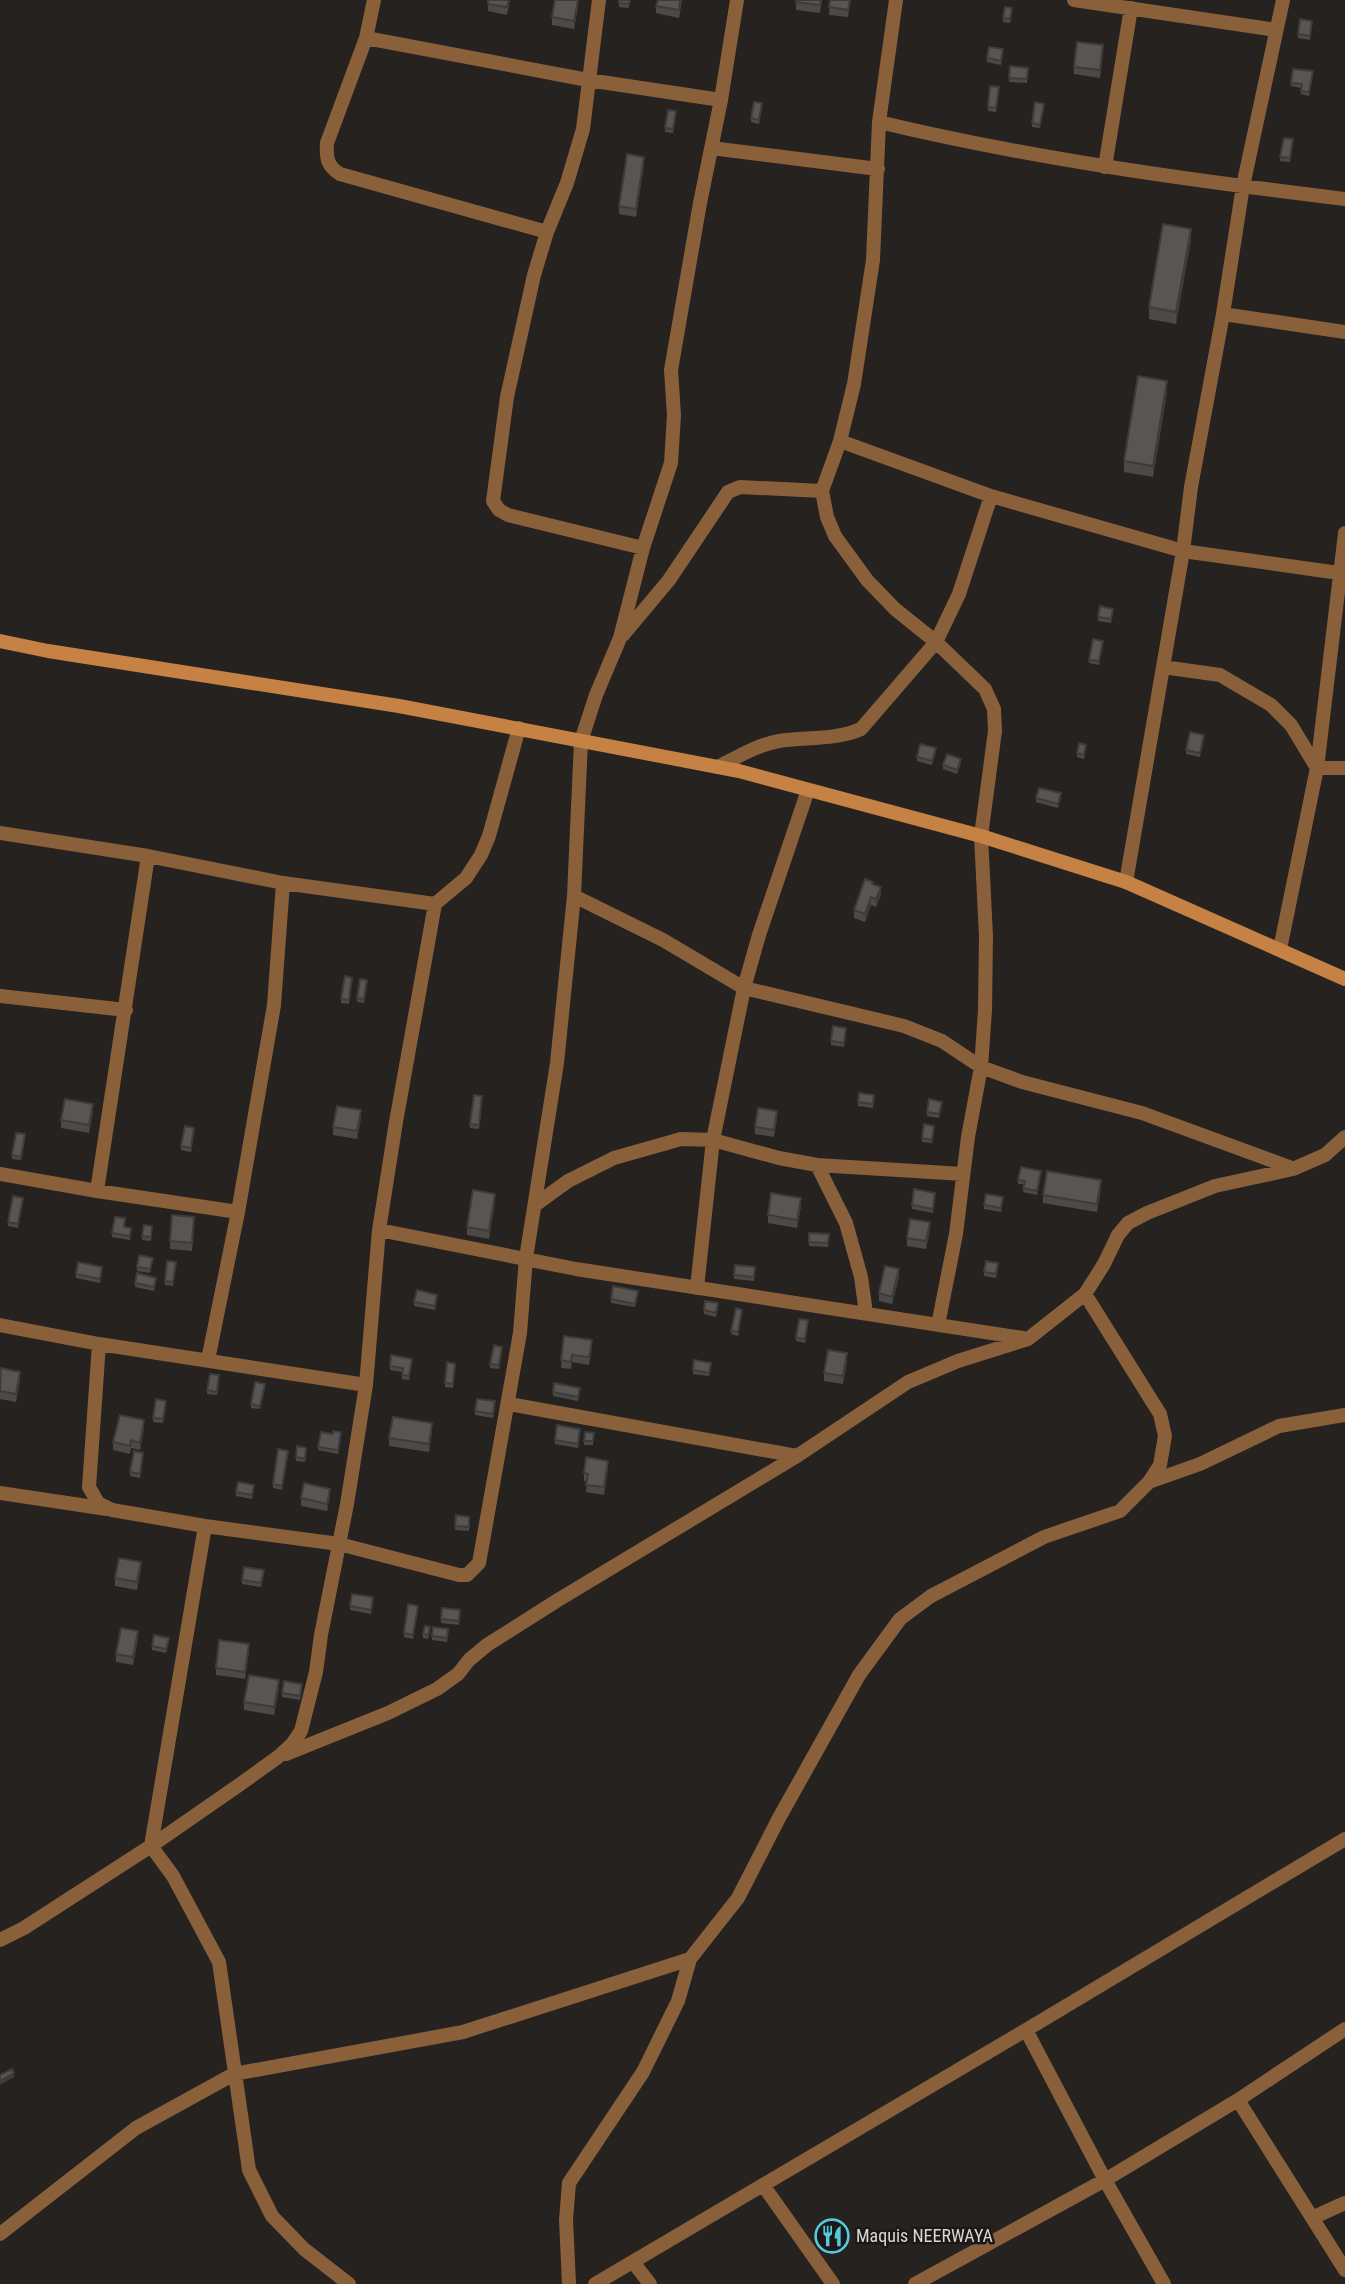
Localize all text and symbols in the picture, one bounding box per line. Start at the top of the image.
restaurant icon: Maquis NEERWAYA [813,2217,851,2255]
place label: Maquis NEERWAYA [856,2225,994,2246]

